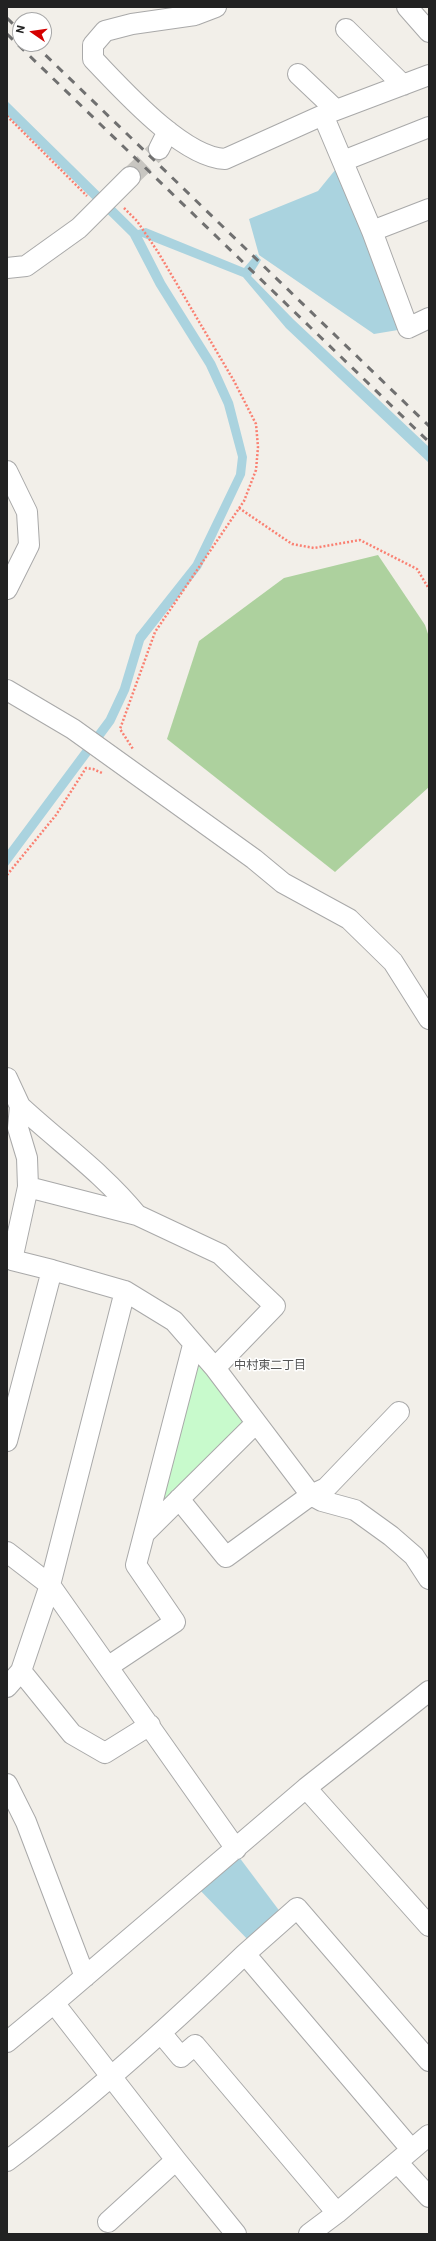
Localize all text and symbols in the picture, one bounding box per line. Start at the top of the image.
north arrow [12,12,52,52]
text: N [14,24,28,35]
district label: 中村東二丁目 [234,1359,306,1373]

